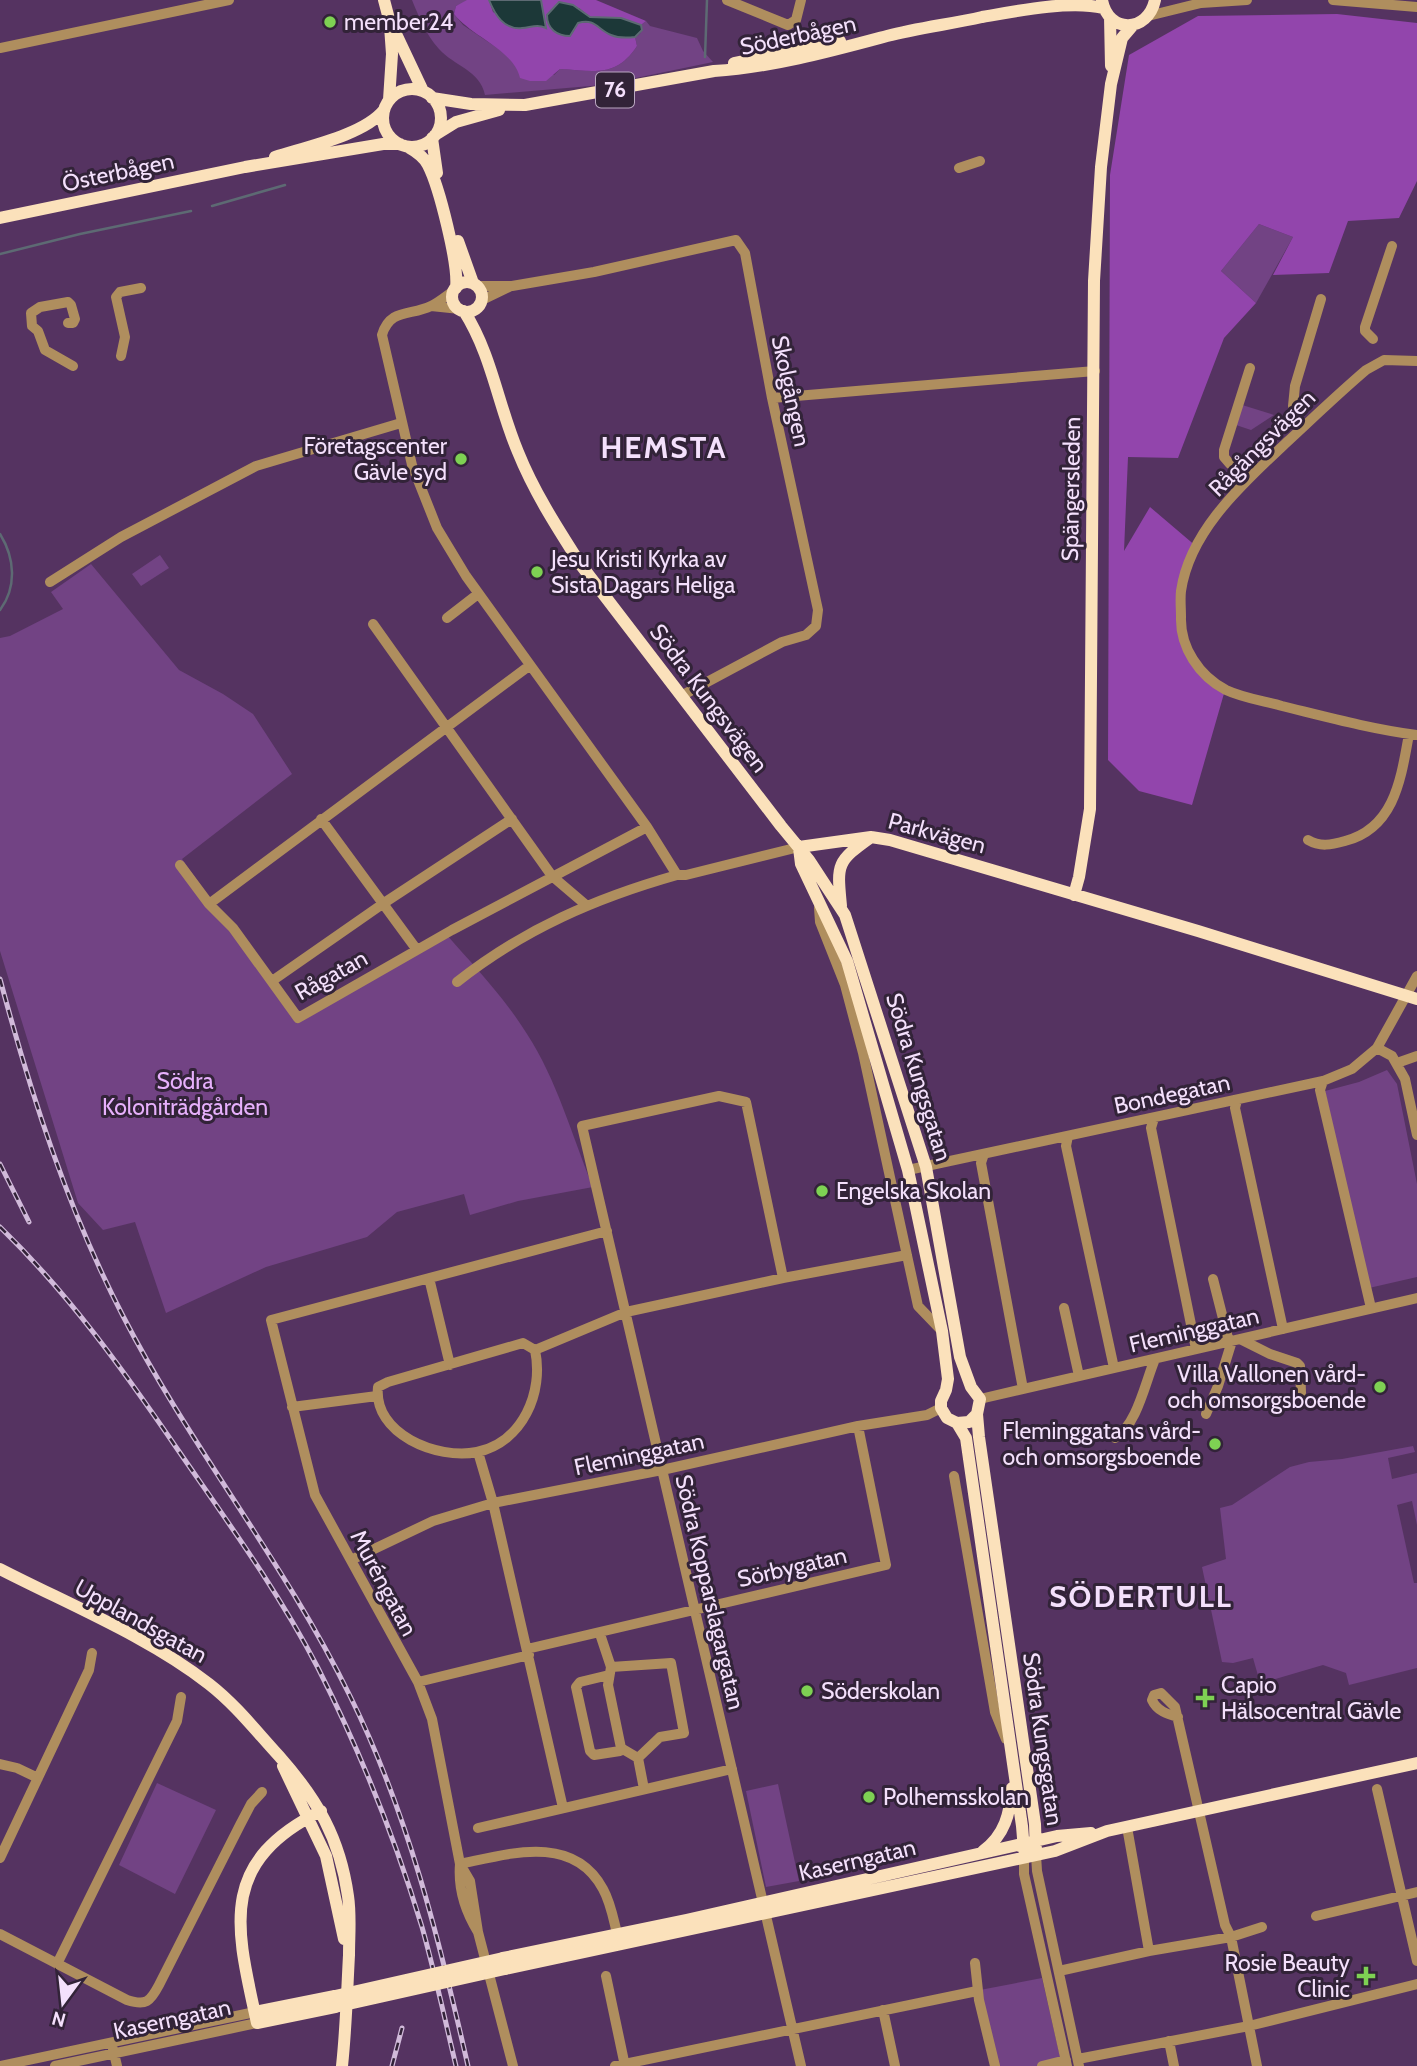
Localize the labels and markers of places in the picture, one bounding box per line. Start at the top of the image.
place label: member24 [344,8,453,36]
marker: member24 [322,14,338,30]
place label: Företagscenter Gävle syd [303,432,448,486]
marker: Företagscenter Gävle syd [453,451,469,467]
place label: Jesu Kristi Kyrka av Sista Dagars Heliga [550,545,735,599]
marker: Jesu Kristi Kyrka av Sista Dagars Heliga [529,564,545,580]
place label: Engelska Skolan [836,1177,991,1205]
marker: Engelska Skolan [814,1183,830,1199]
place label: Villa Vallonen vård- och omsorgsboende [1168,1360,1366,1414]
marker: Villa Vallonen vård- och omsorgsboende [1372,1379,1388,1395]
place label: Fleminggatans vård- och omsorgsboende [1002,1417,1201,1471]
marker: Fleminggatans vård- och omsorgsboende [1207,1436,1223,1452]
place label: Capio Hälsocentral Gävle [1221,1671,1402,1725]
place label: Söderskolan [821,1677,940,1705]
marker: Söderskolan [799,1683,815,1699]
marker: Capio Hälsocentral Gävle [1195,1688,1215,1708]
place label: Polhemsskolan [883,1783,1029,1811]
marker: Polhemsskolan [861,1789,877,1805]
place label: Rosie Beauty Clinic [1225,1949,1350,2003]
marker: Rosie Beauty Clinic [1356,1966,1376,1986]

